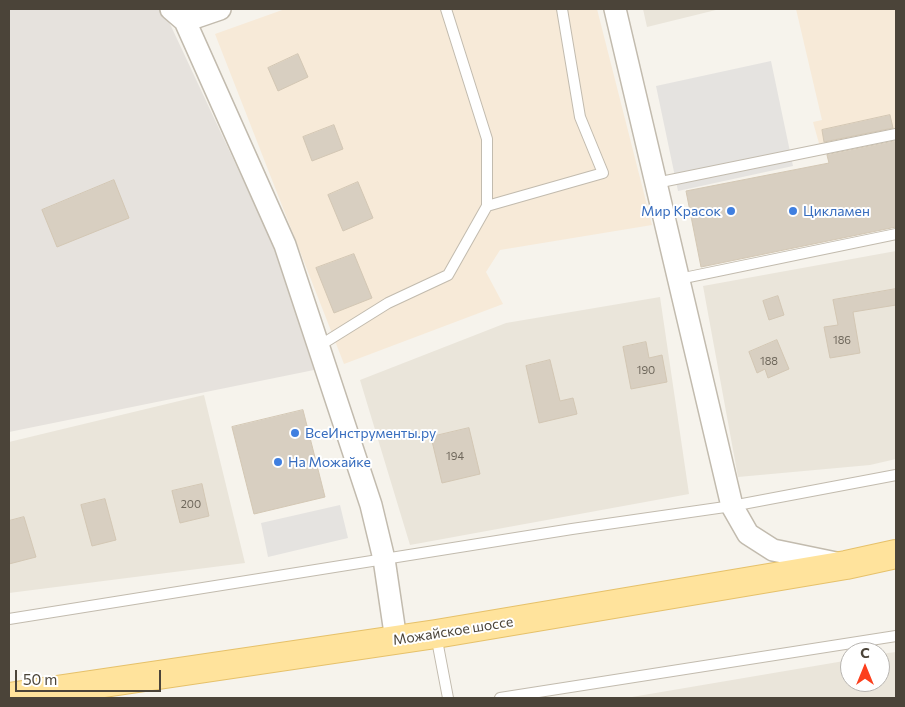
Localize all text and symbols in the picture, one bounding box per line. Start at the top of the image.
place label: Мир Красок [641,203,721,219]
place label: Цикламен [803,203,870,219]
marker: Мир Красок [725,205,737,217]
marker: Цикламен [787,205,799,217]
house number: 186 [833,333,851,347]
house number: 188 [760,354,778,368]
house number: 190 [637,363,655,377]
place label: ВсеИнструменты.ру [305,425,436,441]
marker: ВсеИнструменты.ру [289,427,301,439]
house number: 194 [446,449,464,463]
place label: На Можайке [288,454,371,470]
marker: На Можайке [272,456,284,468]
house number: 200 [181,497,201,511]
street label: Можайское шоссе [392,613,514,649]
north arrow [840,642,890,692]
text: С [860,644,870,661]
scale bar [18,660,164,692]
text: 50 m [23,670,57,688]

